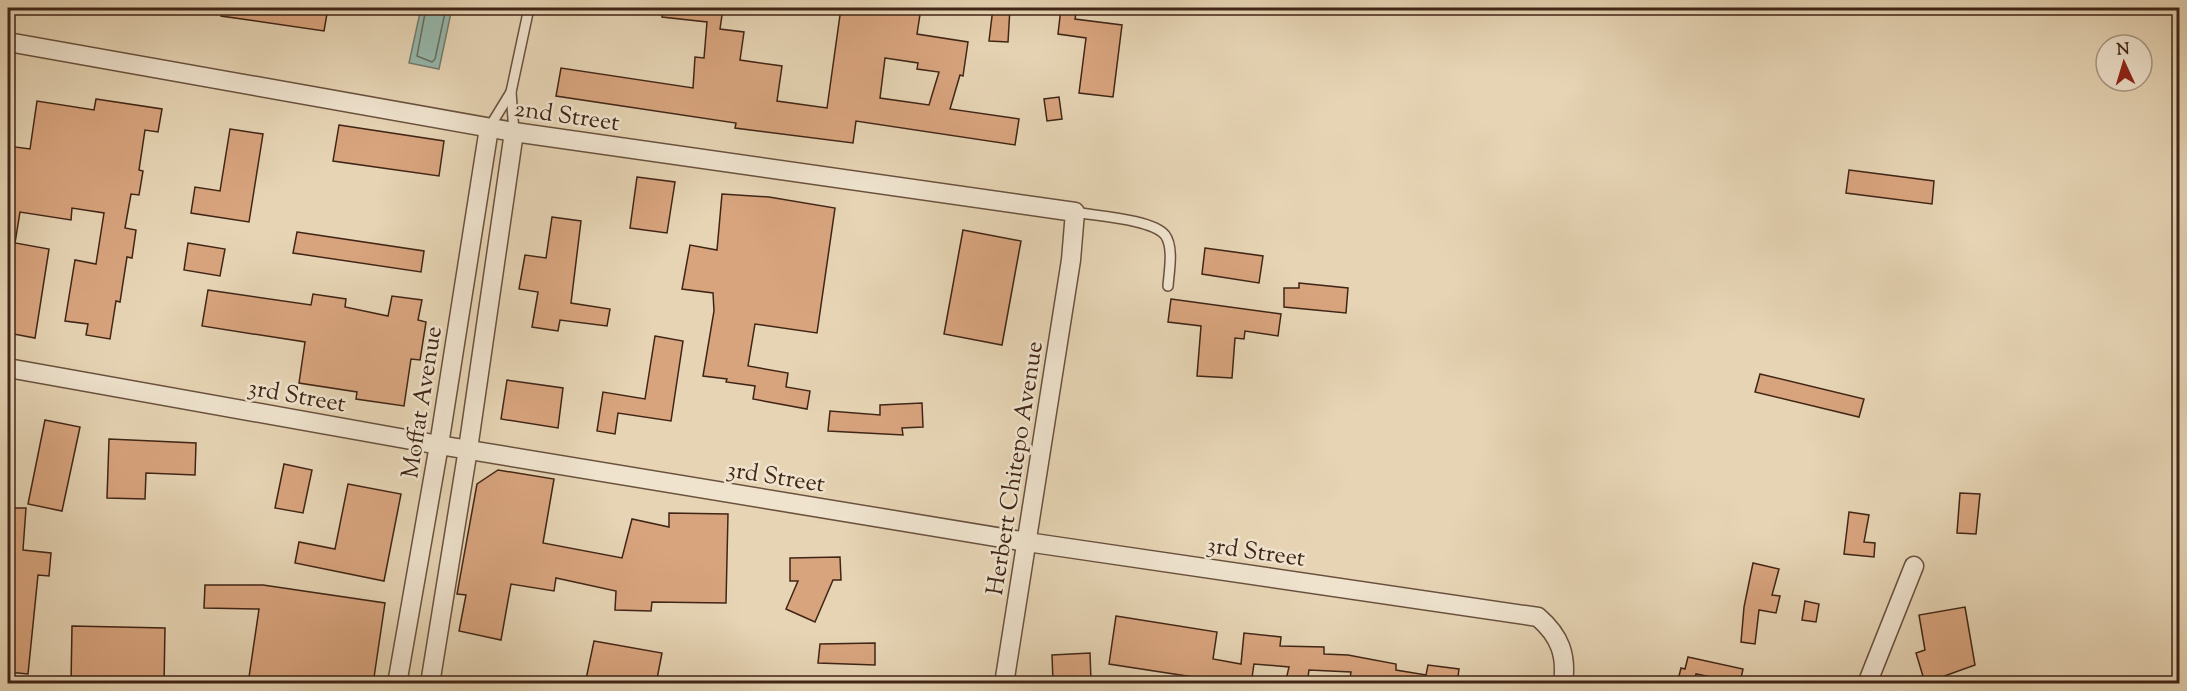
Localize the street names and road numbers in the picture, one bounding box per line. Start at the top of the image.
street label: 2nd Street [512,93,621,141]
street label: Moffat Avenue [394,324,452,481]
street label: Herbert Chitepo Avenue [979,339,1053,598]
street label: 3rd Street [245,372,348,422]
street label: 3rd Street [724,453,827,503]
street label: 3rd Street [1204,529,1307,577]

